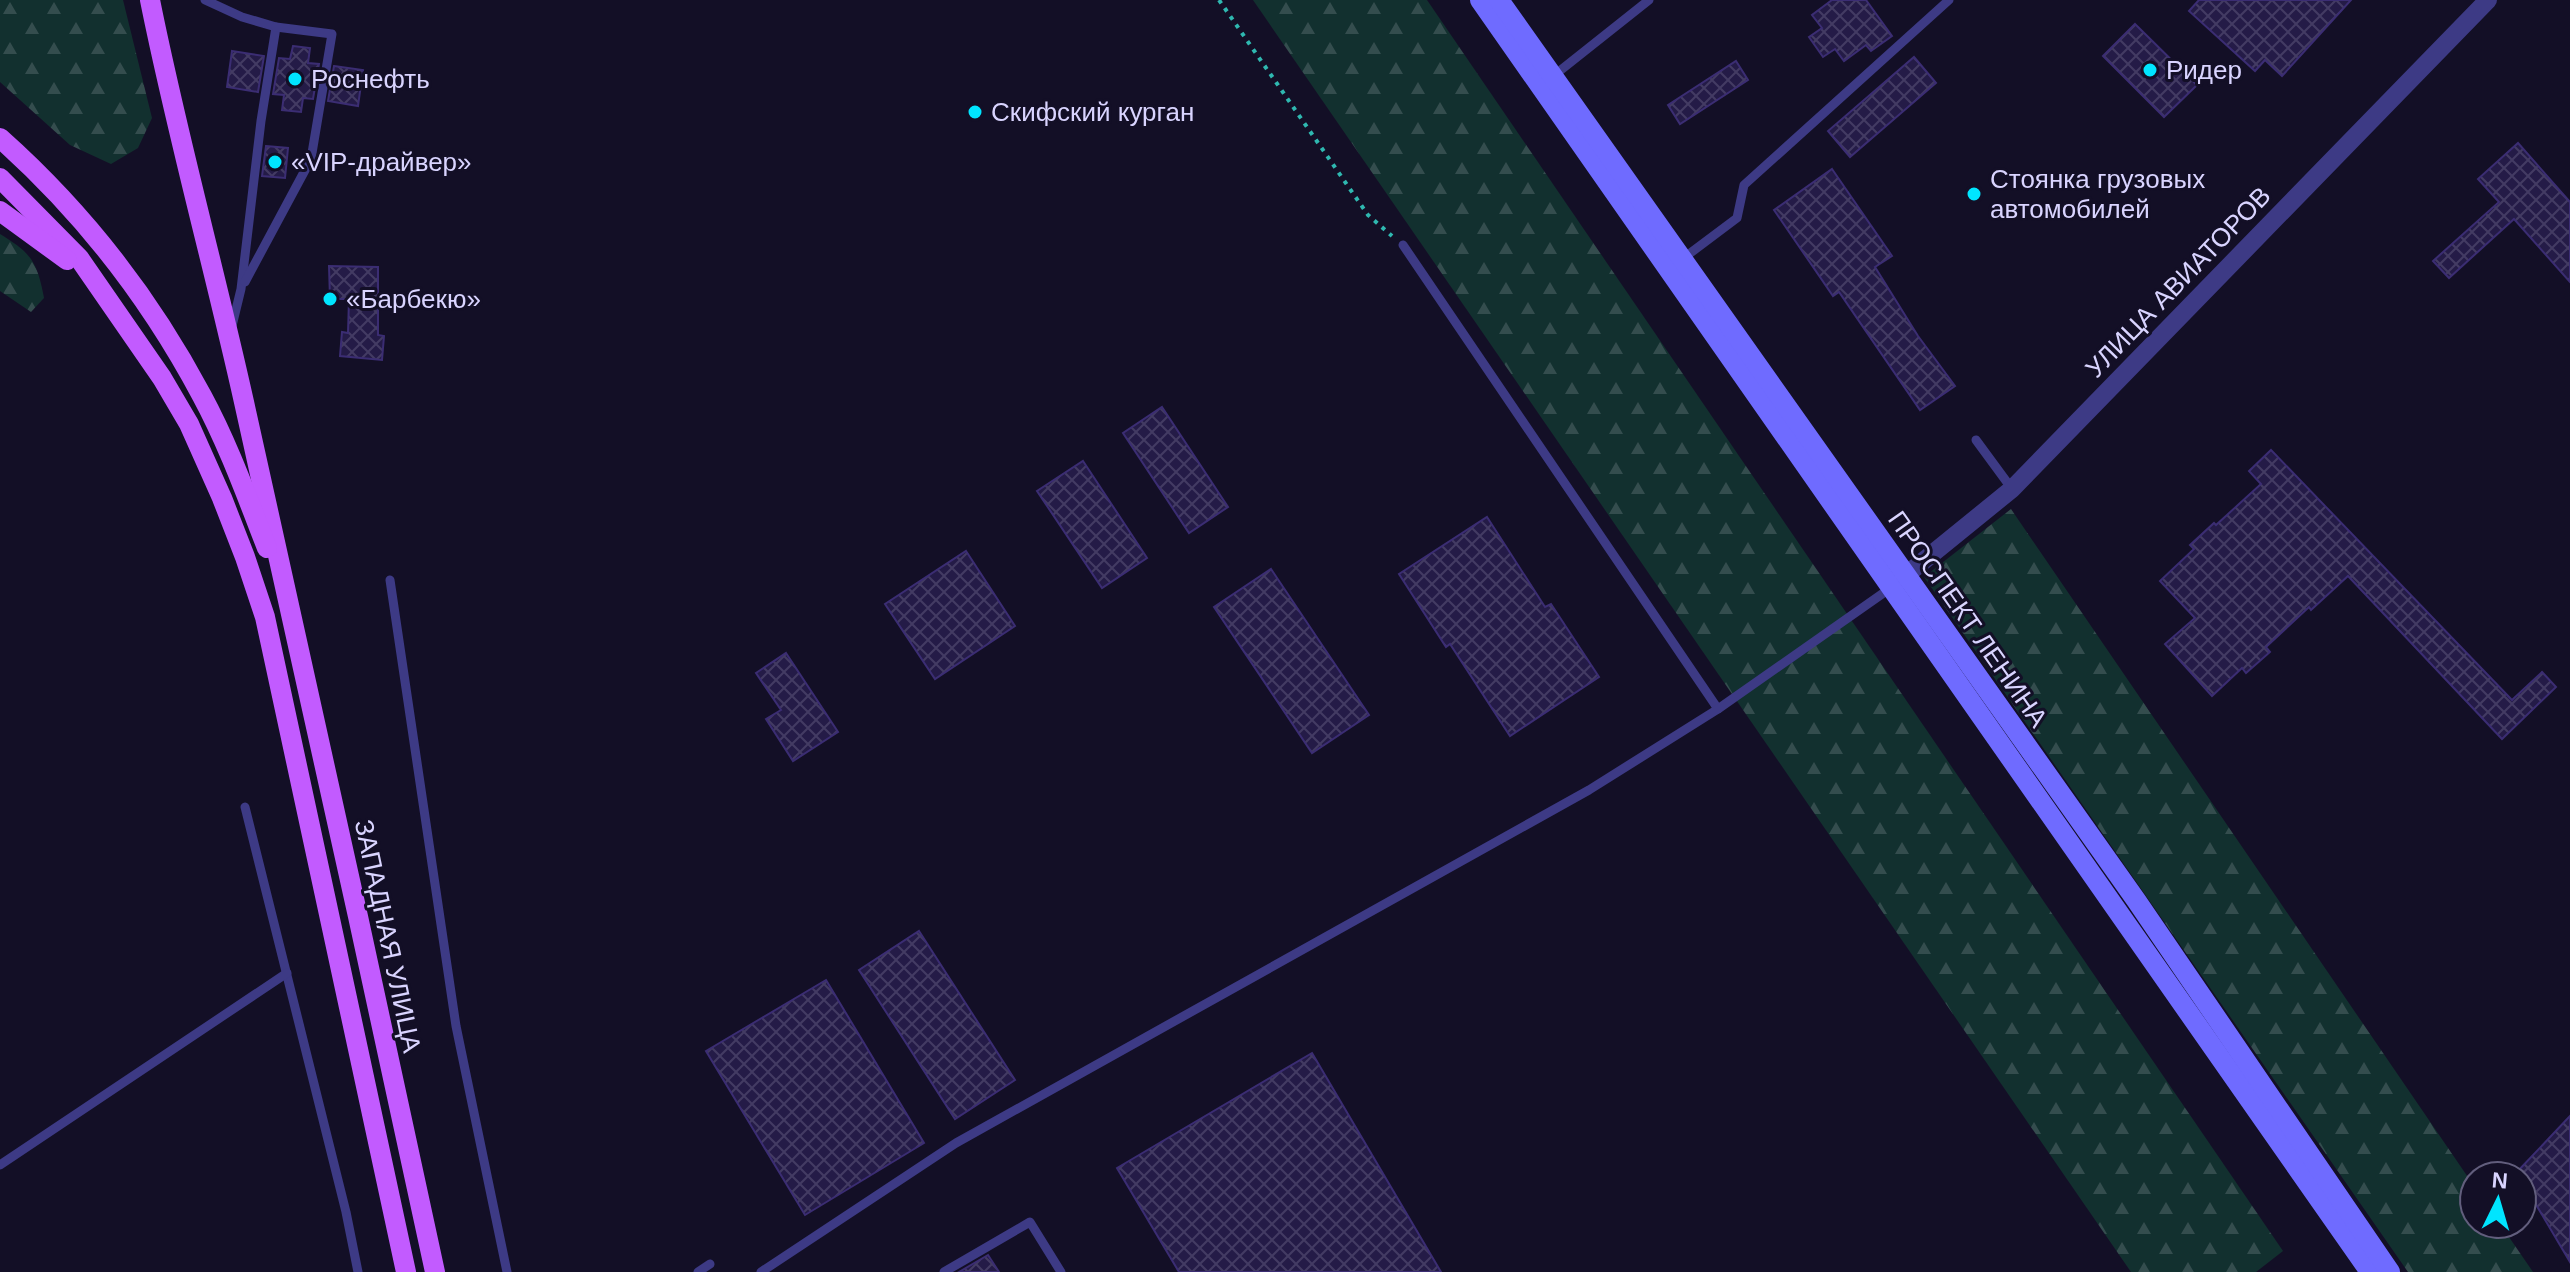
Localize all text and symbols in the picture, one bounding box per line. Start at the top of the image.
place label: Ридер [2166,55,2242,85]
marker: Ридер [2141,61,2159,79]
place label: Роснефть [311,64,430,94]
marker: Роснефть [286,70,304,88]
place label: Скифский курган [991,97,1194,127]
marker: Скифский курган [966,103,984,121]
place label: «VIP-драйвер» [291,147,472,177]
marker: «VIP-драйвер» [266,153,284,171]
place label: Стоянка грузовых автомобилей [1990,164,2205,224]
street label: УЛИЦА АВИАТОРОВ [2079,181,2277,383]
marker: Стоянка грузовых автомобилей [1965,185,1983,203]
place label: «Барбекю» [346,284,481,314]
marker: «Барбекю» [321,290,339,308]
street label: ПРОСПЕКТ ЛЕНИНА [1882,505,2054,733]
street label: ЗАПАДНАЯ УЛИЦА [349,817,427,1056]
north arrow [2458,1160,2538,1240]
text: N [2491,1167,2509,1194]

